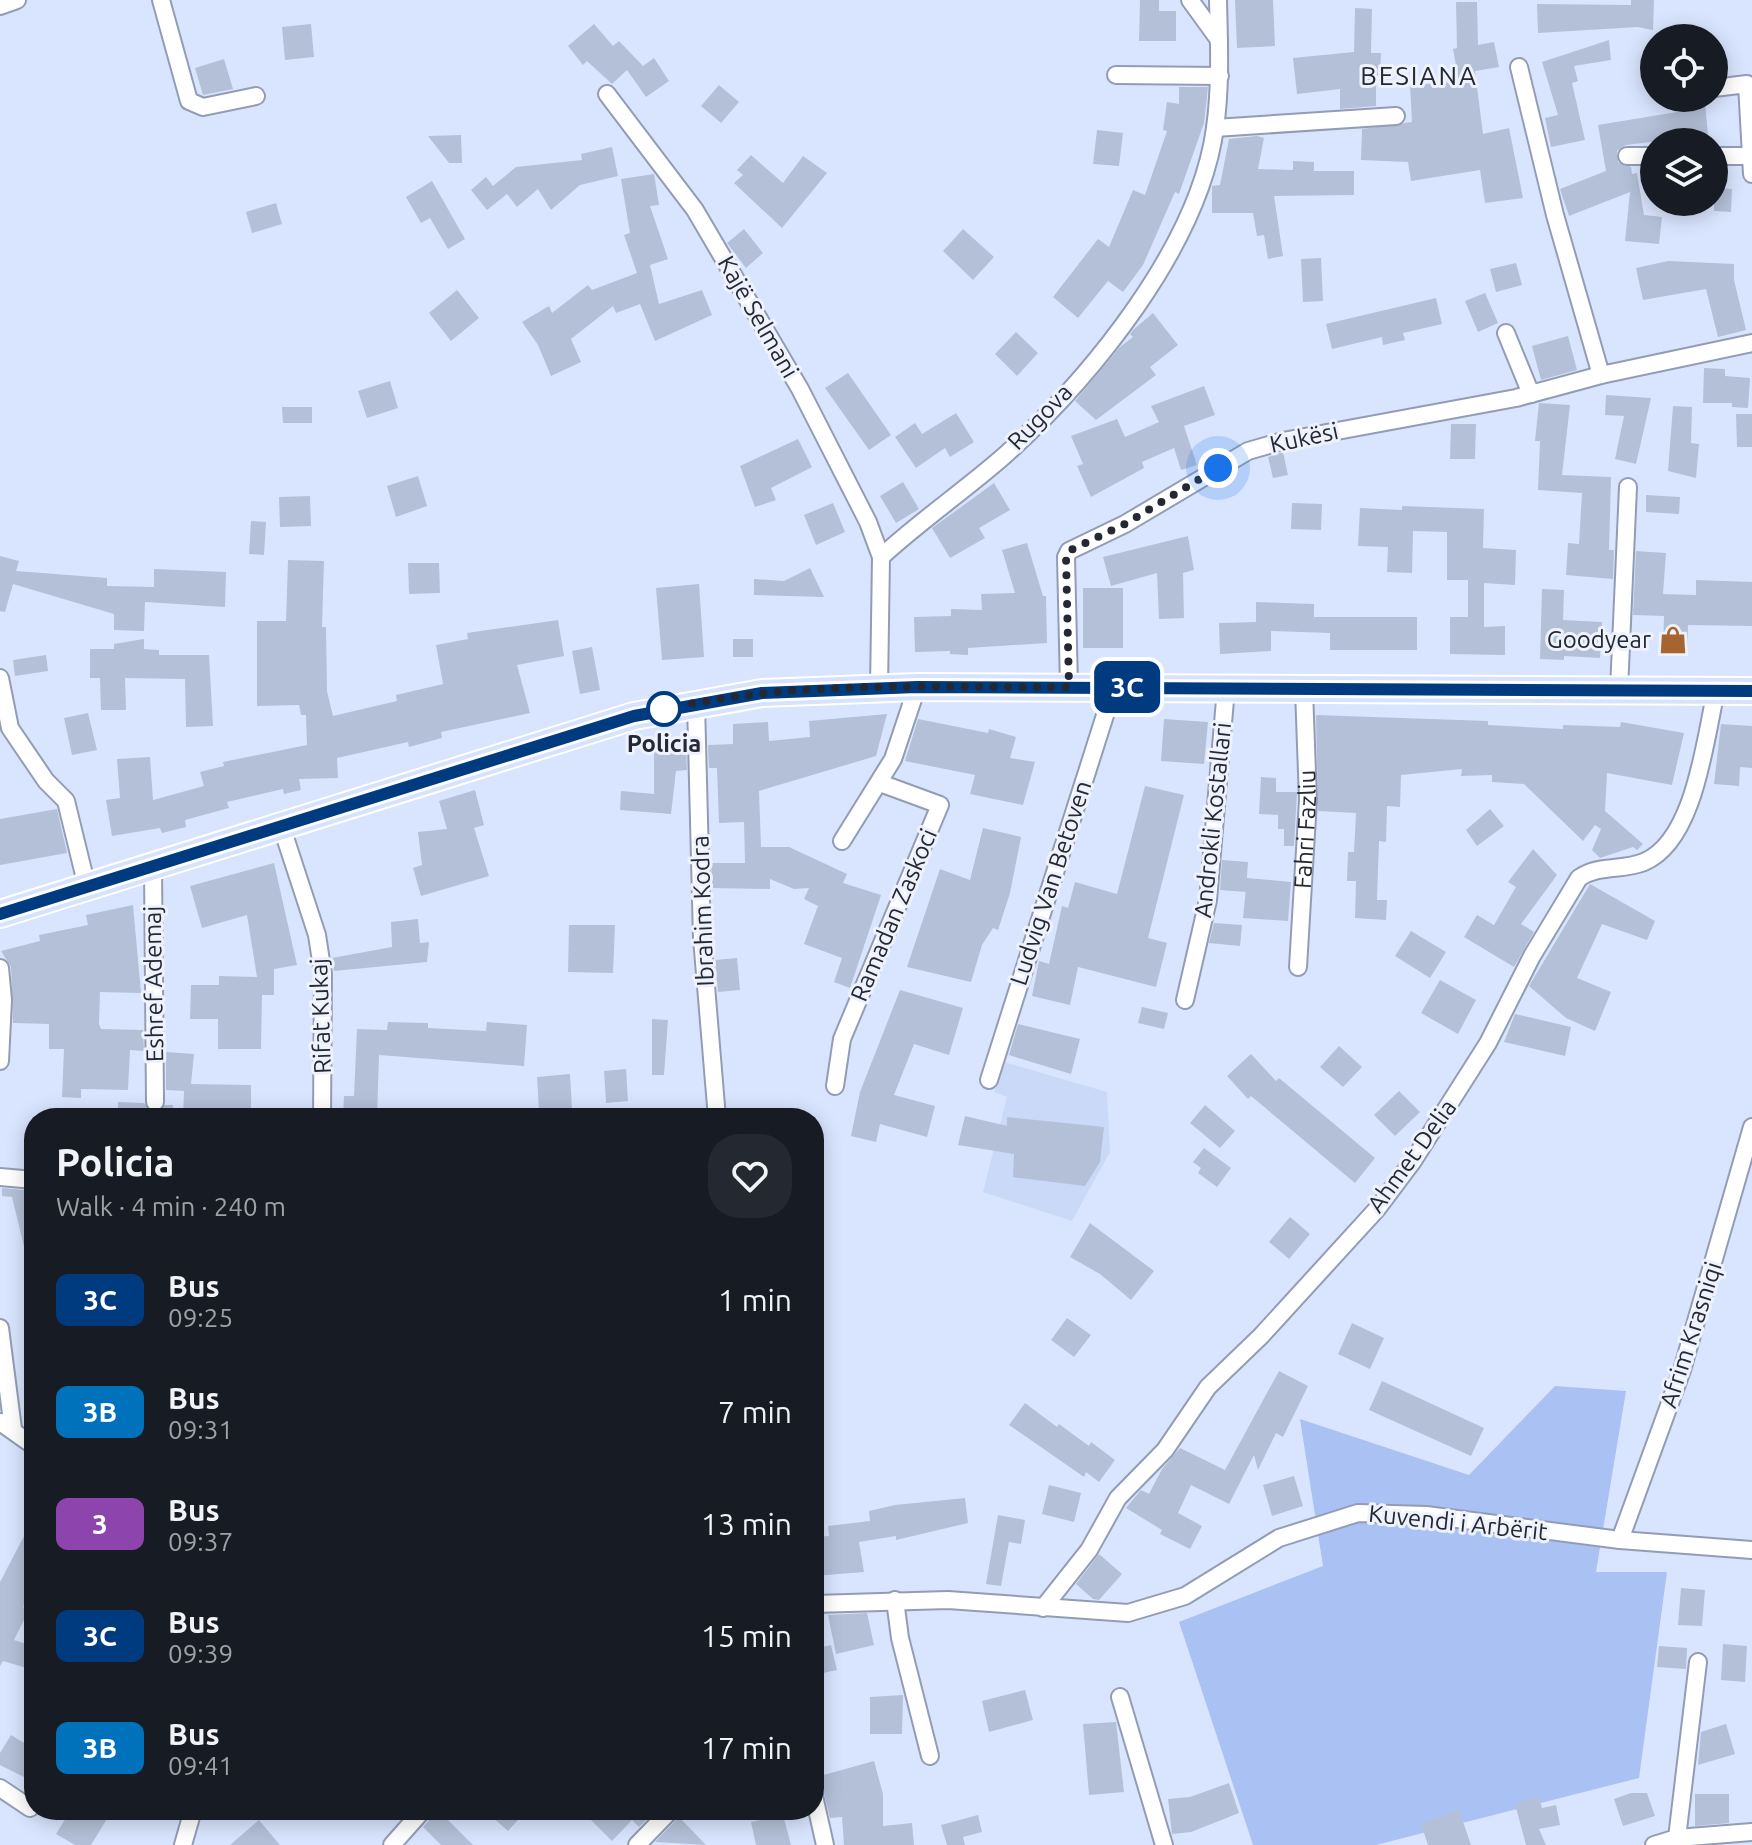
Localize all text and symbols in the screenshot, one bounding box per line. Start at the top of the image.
map controls [1640,24,1728,216]
button: locate [1640,24,1728,112]
district label: BESIANA [1360,61,1478,90]
button: layers [1640,128,1728,216]
street label: Kajë Selmani [713,251,804,382]
street label: Rugova [1002,378,1077,455]
street label: Kukësi [1267,417,1341,458]
your location [1198,448,1238,488]
shop icon: Goodyear [1658,625,1688,655]
place label: Goodyear [1547,626,1651,653]
line badge: 3C [1091,661,1163,713]
text: 3C [1110,671,1144,702]
marker: Policia [647,692,681,726]
street label: Androkli Kostallari [1189,721,1236,919]
place label: Policia [627,730,701,757]
street label: Fahri Fazliu [1289,769,1321,890]
street label: Ludvig Van Betoven [1005,777,1096,989]
street label: Ramadan Zaskoci [845,824,942,1005]
street label: Ibrahim Kodra [686,835,719,987]
street label: Eshref Ademaj [139,906,168,1062]
street label: Rifat Kukaj [305,958,336,1074]
street label: Ahmet Delia [1362,1094,1462,1217]
button: heart [708,1134,792,1218]
text: Policia [56,1141,174,1183]
text: Walk · 4 min · 240 m [56,1192,286,1221]
street label: Afrim Krasniqi [1654,1259,1727,1411]
text: Bus [168,1269,220,1303]
text: 1 min [718,1283,792,1317]
text: 3C [83,1284,117,1315]
text: 09:25 [168,1303,233,1332]
text: Bus [168,1381,220,1415]
text: 7 min [718,1395,792,1429]
text: 3B [83,1396,117,1427]
text: 09:31 [168,1415,233,1444]
text: Bus [168,1493,220,1527]
street label: Kuvendi i Arbërit [1367,1500,1549,1545]
text: 13 min [701,1507,792,1541]
text: 3 [92,1508,108,1539]
text: 09:37 [168,1527,233,1556]
text: Bus [168,1605,220,1639]
text: 15 min [701,1619,792,1653]
text: 3C [83,1620,117,1651]
text: 09:39 [168,1639,233,1668]
text: Bus [168,1717,220,1751]
text: 17 min [701,1731,792,1765]
text: 3B [83,1732,117,1763]
text: 09:41 [168,1751,233,1780]

